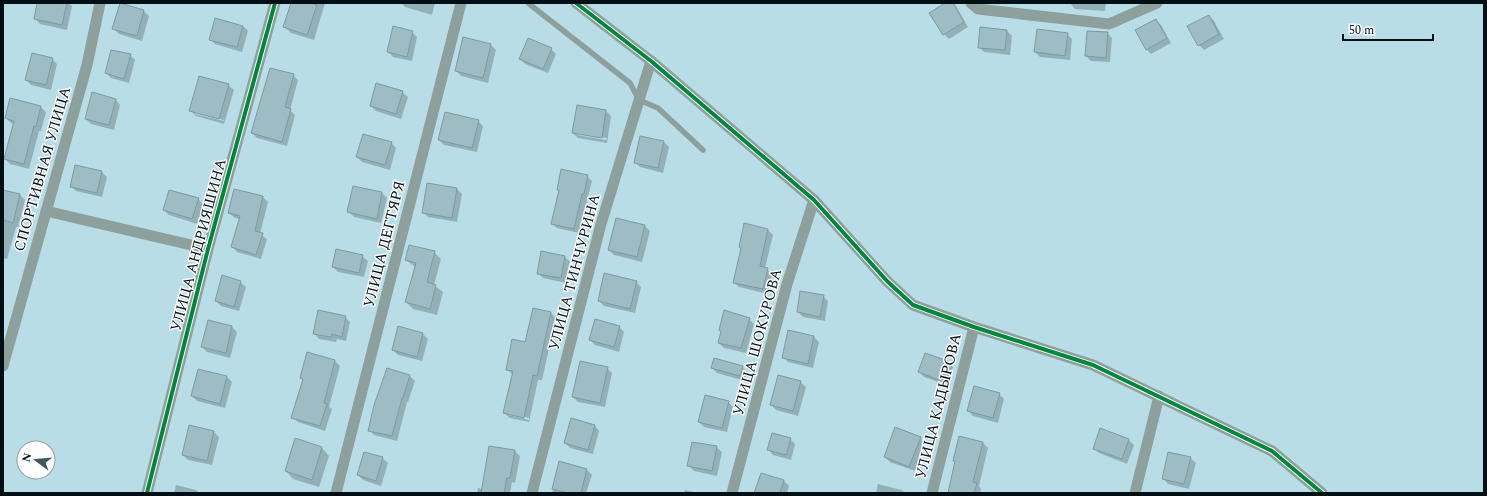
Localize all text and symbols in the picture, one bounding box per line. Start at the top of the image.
scale bar [1343,16,1433,42]
text: 50 m [1349,21,1374,40]
street label: СПОРТИВНАЯ УЛИЦА [8,84,77,254]
street label: УЛИЦА АНДРИЯШИНА [164,156,233,334]
street label: УЛИЦА ДЕГТЯРЯ [358,178,411,310]
street label: УЛИЦА ТИНЧУРИНА [542,191,606,353]
street label: УЛИЦА ШОКУРОВА [727,266,788,418]
street label: УЛИЦА КАДЫРОВА [909,331,968,481]
north arrow [16,440,56,480]
text: N [17,451,36,464]

